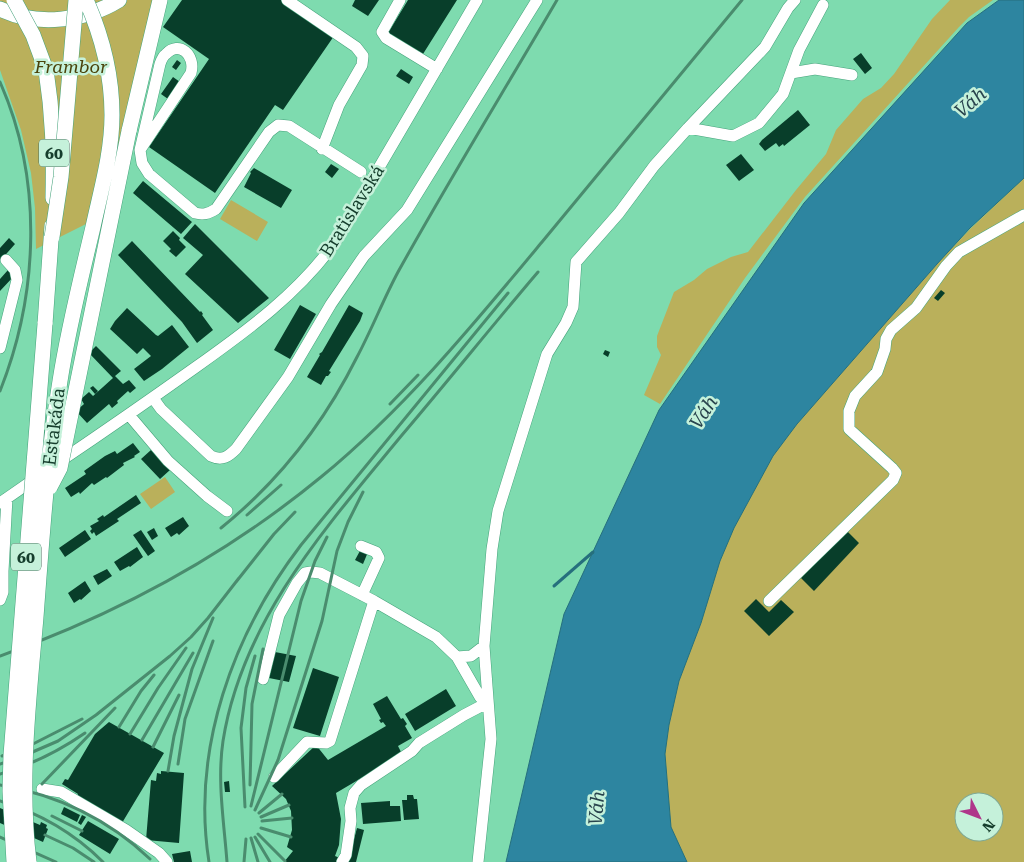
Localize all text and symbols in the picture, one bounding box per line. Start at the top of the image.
park label: Frambor [33,56,108,77]
water label: Váh [950,82,991,122]
road number: 60 [39,140,69,167]
street label: Bratislavská [315,161,388,260]
street label: Estakáda [38,387,69,467]
water label: Váh [684,392,722,433]
road number: 60 [11,544,41,570]
water label: Váh [584,790,609,826]
north arrow [954,792,1004,842]
text: N [979,816,998,835]

